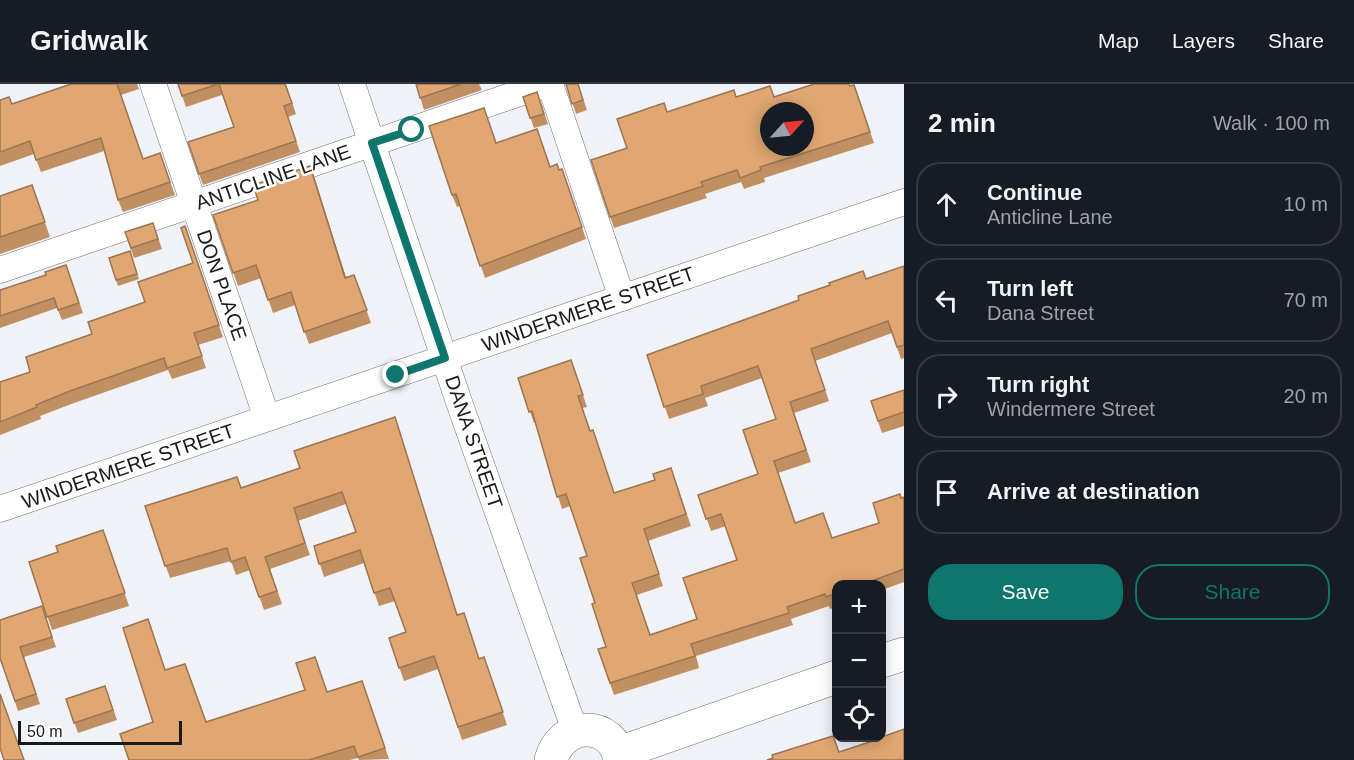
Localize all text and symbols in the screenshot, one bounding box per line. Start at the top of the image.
text: Gridwalk [30,25,148,56]
text: Map [1098,29,1139,52]
text: Layers [1172,29,1235,52]
text: Share [1268,29,1324,52]
north arrow [760,102,814,156]
text: 2 min [928,108,996,138]
text: Walk · 100 m [1213,112,1330,134]
route start [398,116,424,142]
street label: ANTICLINE LANE [193,140,353,214]
text: Continue [987,180,1082,205]
icon: ahead [930,188,963,221]
text: 10 m [1284,193,1328,215]
text: Anticline Lane [987,206,1113,228]
street label: DON PLACE [193,227,251,343]
street label: WINDERMERE STREET [479,262,697,356]
text: Turn left [987,276,1073,301]
icon: left [930,284,963,317]
text: 70 m [1284,289,1328,311]
text: Dana Street [987,302,1094,324]
route end [382,361,408,387]
text: Turn right [987,372,1089,397]
street label: DANA STREET [441,373,507,511]
icon: right [930,380,963,413]
text: 20 m [1284,385,1328,407]
text: Windermere Street [987,398,1155,420]
street label: WINDERMERE STREET [19,419,237,513]
icon: arrive [930,476,963,509]
text: Arrive at destination [987,479,1200,504]
button: Save [928,564,1123,620]
button: Share [1135,564,1330,620]
map controls [832,580,886,742]
button: + [832,580,886,634]
button: − [832,634,886,688]
button: locate [832,688,886,742]
scale bar [18,718,182,746]
text: 50 m [27,723,63,740]

